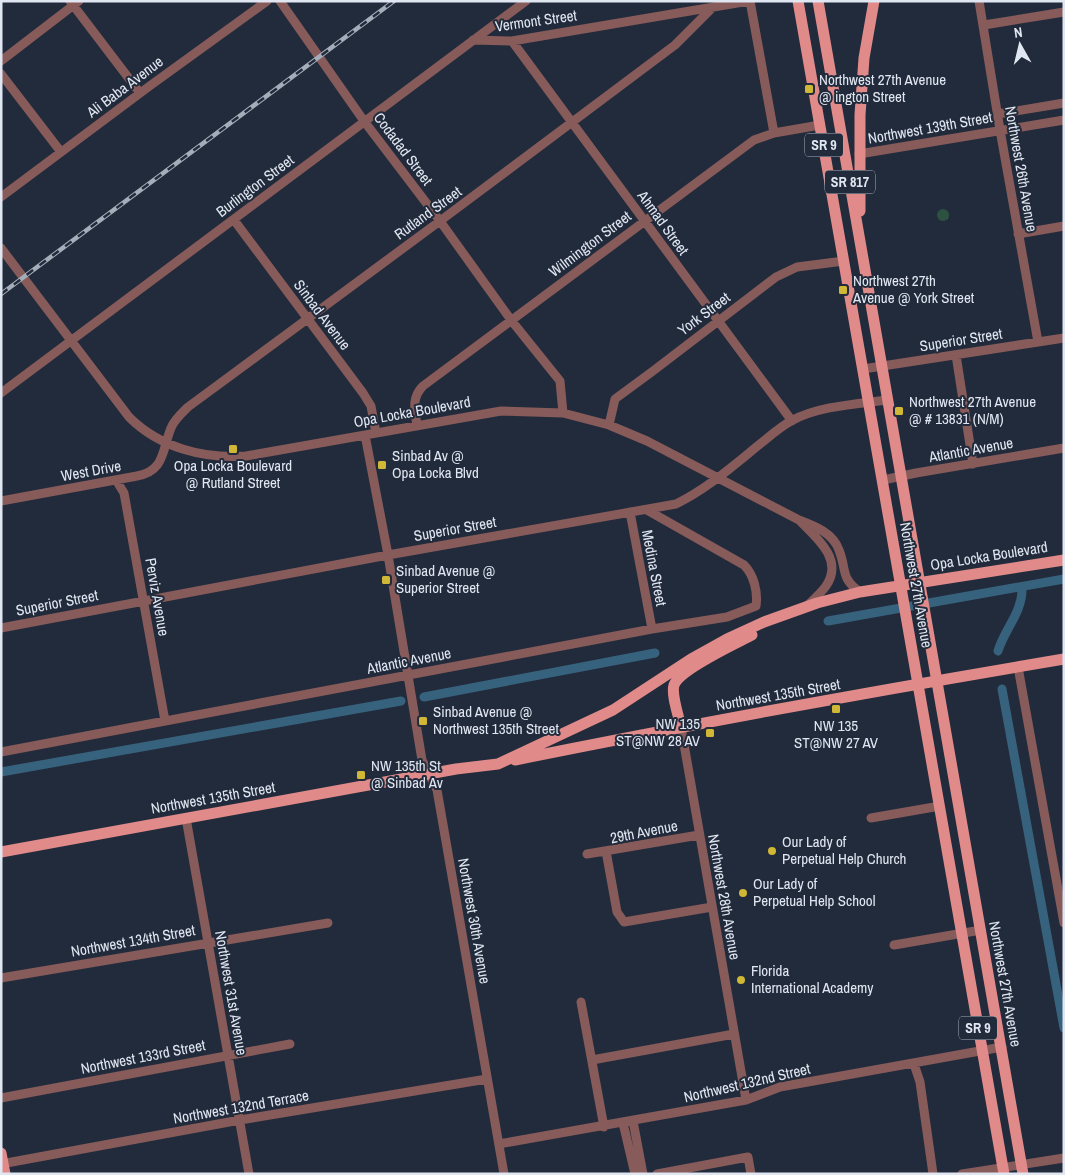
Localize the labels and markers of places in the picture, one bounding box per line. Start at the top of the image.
place label: Northwest 27th Avenue @ ington Street [819,69,946,107]
marker: Northwest 27th Avenue @ ington Street [803,83,815,95]
place label: Northwest 27th Avenue @ York Street [852,270,975,308]
marker: Northwest 27th Avenue @ York Street [837,284,849,296]
place label: Northwest 27th Avenue @ # 13831 (N/M) [909,391,1036,429]
marker: Northwest 27th Avenue @ # 13831 (N/M) [893,405,905,417]
marker: Opa Locka Boulevard @ Rutland Street [227,443,239,455]
place label: Sinbad Av @ Opa Locka Blvd [392,445,479,483]
place label: Opa Locka Boulevard @ Rutland Street [174,455,292,493]
marker: Sinbad Av @ Opa Locka Blvd [376,459,388,471]
place label: Sinbad Avenue @ Superior Street [396,560,495,598]
marker: Sinbad Avenue @ Superior Street [380,574,392,586]
place label: Sinbad Avenue @ Northwest 135th Street [433,701,559,739]
marker: NW 135 ST@NW 27 AV [830,703,842,715]
place label: NW 135 ST@NW 28 AV [616,713,701,751]
marker: Sinbad Avenue @ Northwest 135th Street [417,715,429,727]
place label: NW 135 ST@NW 27 AV [794,715,879,753]
marker: NW 135 ST@NW 28 AV [704,727,716,739]
place label: NW 135th St @ Sinbad Av [371,755,444,793]
marker: NW 135th St @ Sinbad Av [355,769,367,781]
place label: Our Lady of Perpetual Help Church [782,831,906,869]
marker: Our Lady of Perpetual Help Church [766,845,778,857]
place label: Our Lady of Perpetual Help School [753,873,875,911]
marker: Our Lady of Perpetual Help School [737,887,749,899]
place label: Florida International Academy [751,960,874,998]
marker: Florida International Academy [735,974,747,986]

